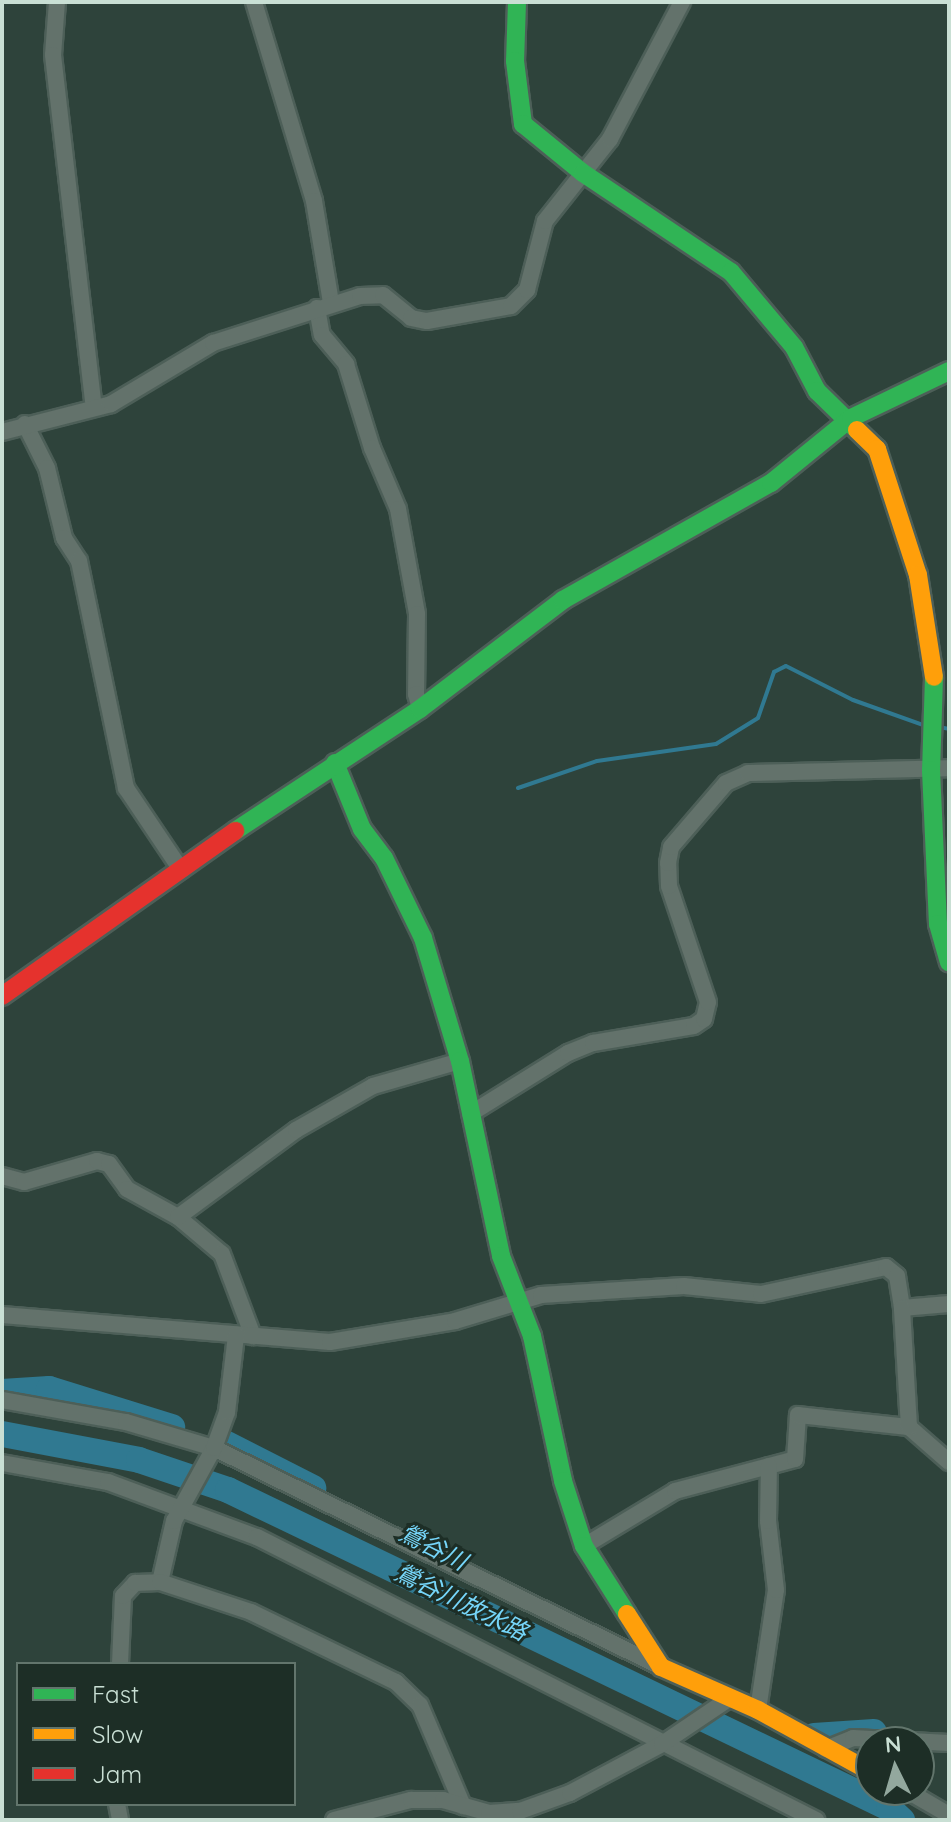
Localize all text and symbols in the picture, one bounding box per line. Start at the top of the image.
water label: 鶯谷川 [394,1518,472,1576]
water label: 鶯谷川放水路 [390,1557,532,1647]
legend [16,1662,296,1806]
text: Fast [92,1679,139,1709]
text: Slow [92,1719,143,1749]
north arrow [855,1726,935,1806]
text: N [884,1729,902,1759]
text: Jam [92,1759,142,1789]

